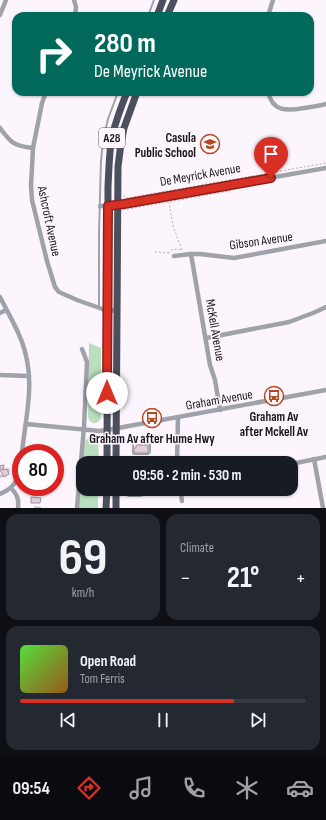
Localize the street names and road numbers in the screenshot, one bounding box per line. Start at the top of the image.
road number: A28 [99,128,125,148]
street label: De Meyrick Avenue [159,160,242,190]
street label: Ashcroft Avenue [34,184,64,258]
street label: Gibson Avenue [228,229,294,253]
street label: McKell Avenue [202,298,228,362]
street label: Graham Avenue [184,386,254,414]

